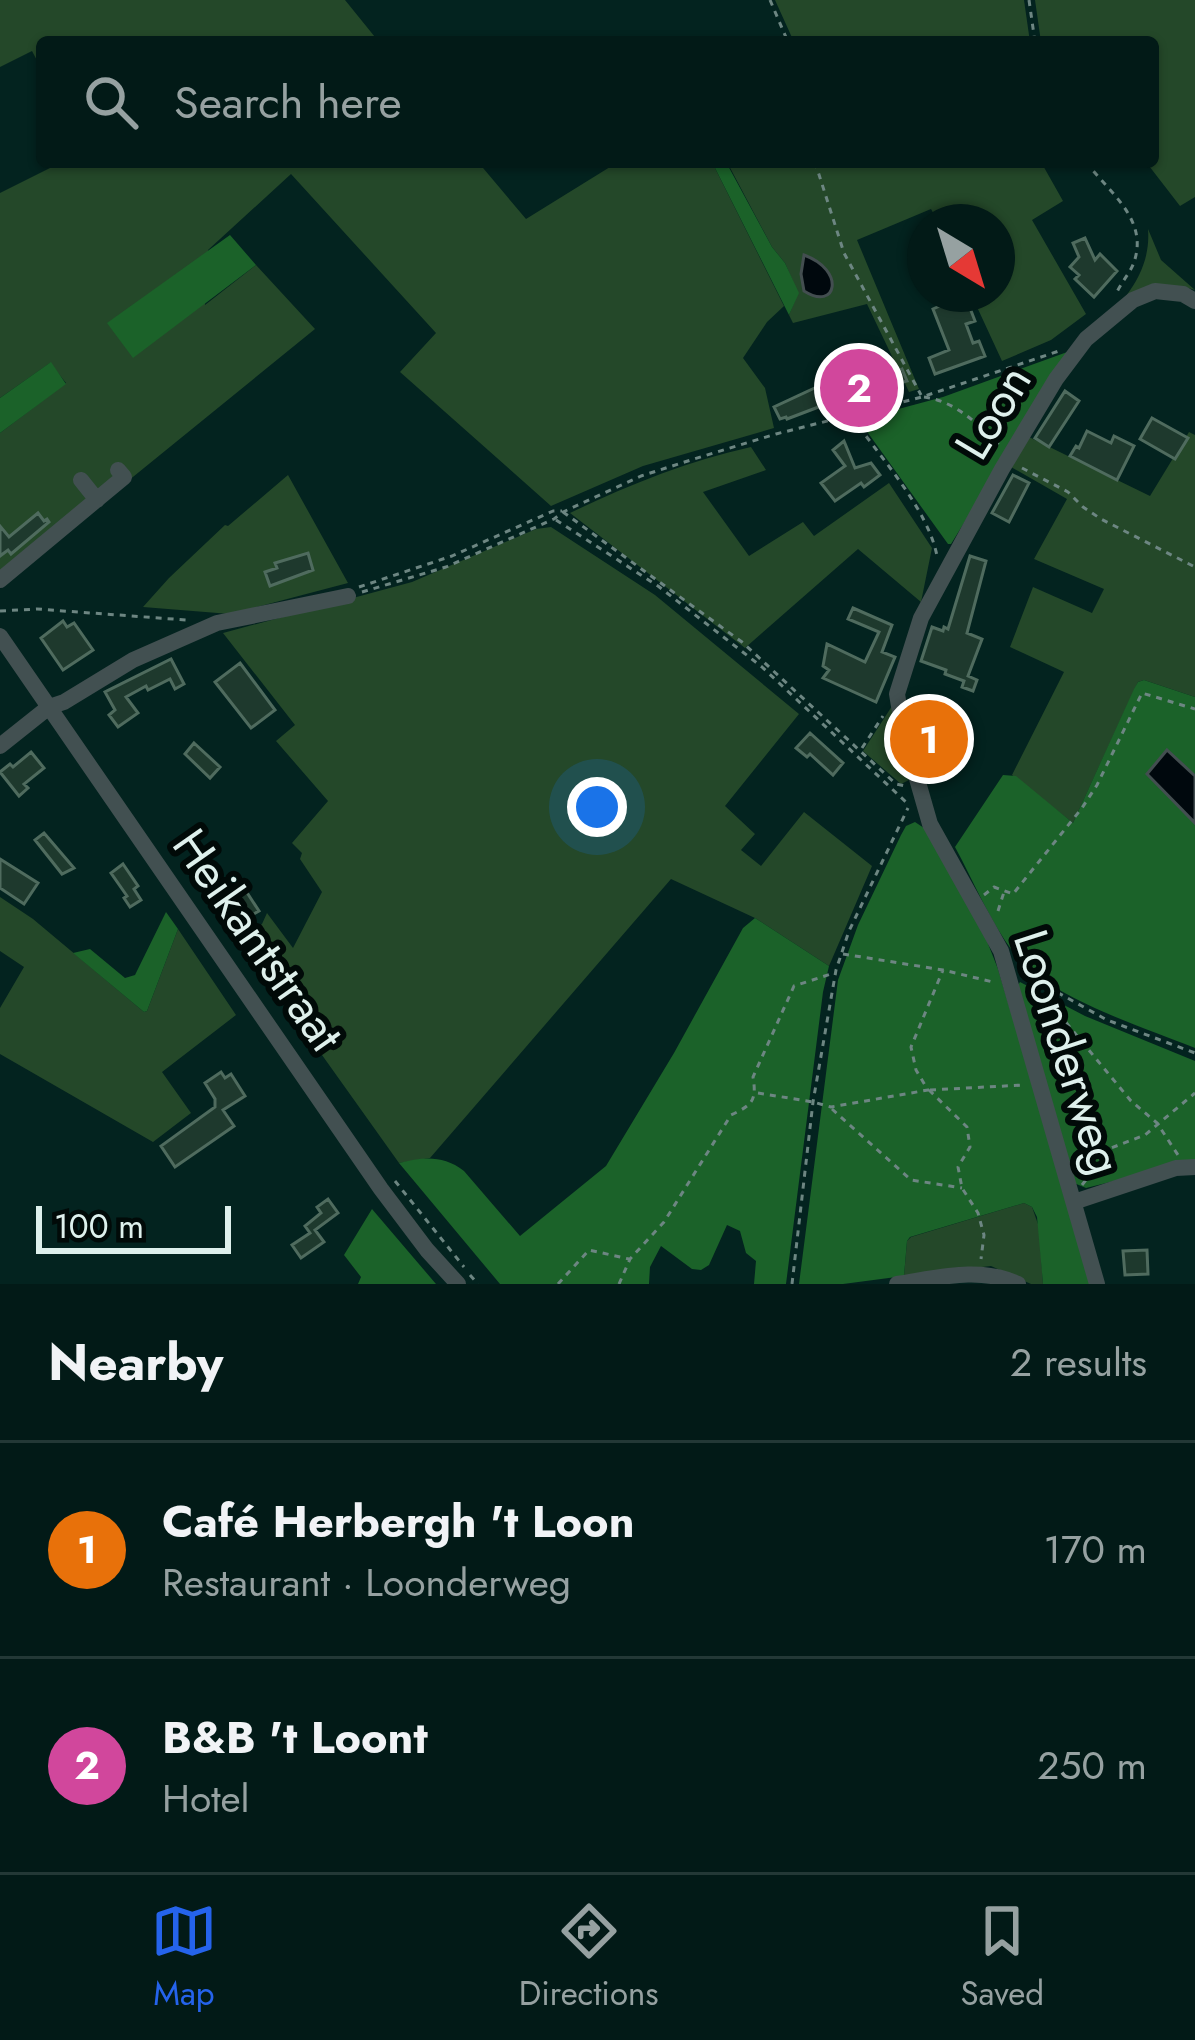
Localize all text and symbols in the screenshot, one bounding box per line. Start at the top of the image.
search box [36,36,1159,168]
icon: search [78,69,144,135]
text: Search here [174,70,402,135]
north arrow [907,204,1015,312]
pin: 2 [820,343,898,433]
street label: Loon [938,352,1048,472]
pin: 1 [890,694,968,784]
your location [567,777,627,837]
street label: Heikantstraat [156,815,360,1066]
street label: Loonderweg [996,921,1140,1183]
scale bar [36,1200,231,1253]
text: 100 m [54,1203,144,1250]
text: Nearby [48,1325,223,1399]
text: 2 results [1010,1334,1147,1391]
text: Café Herbergh 't Loon [162,1489,635,1554]
text: 1 [77,1521,97,1578]
text: 170 m [1043,1521,1147,1578]
text: Restaurant · Loonderweg [162,1554,571,1611]
text: B&B 't Loont [162,1705,428,1770]
text: 2 [74,1737,100,1794]
text: 250 m [1037,1737,1147,1794]
text: Hotel [162,1770,250,1827]
tab: Map [151,1898,217,2017]
tab: Directions [519,1898,659,2017]
tab: Saved [960,1898,1044,2017]

